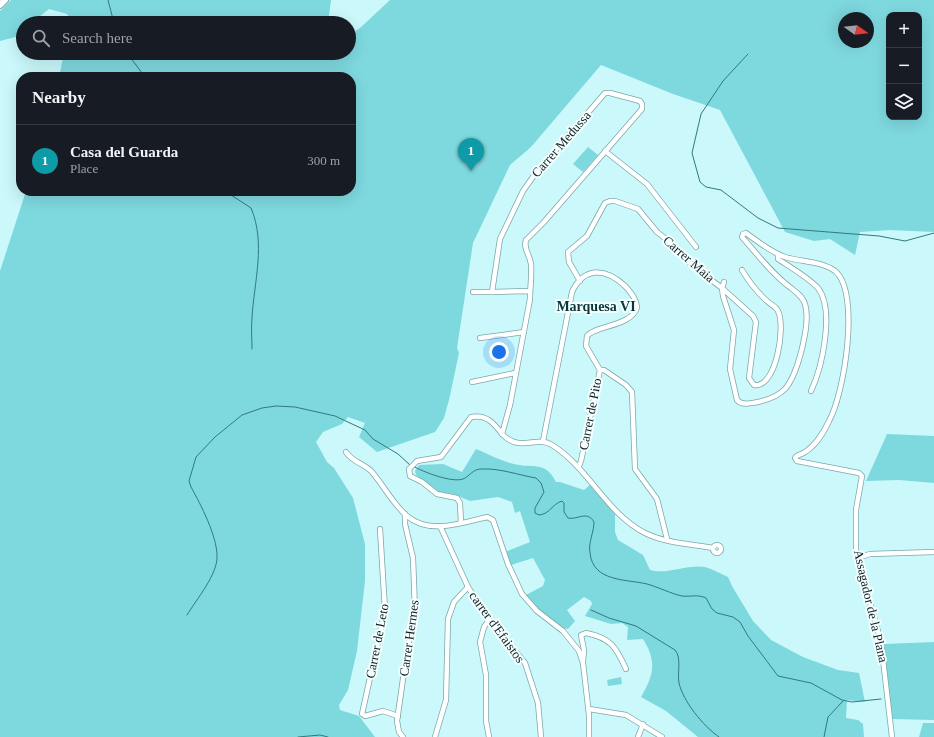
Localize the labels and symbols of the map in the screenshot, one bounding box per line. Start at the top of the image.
north arrow [838,12,874,48]
street label: Carrer Medussa [528,108,594,180]
pin: 1 [458,138,484,171]
street label: Carrer Maia [660,233,718,286]
district label: Marquesa VI [556,299,636,314]
your location [489,342,509,362]
street label: Carrer de Pito [576,377,604,451]
street label: Assagador de la Plana [851,548,891,664]
street label: carrer d'Efaistos [466,588,528,666]
street label: Carrer Hermes [396,599,422,677]
street label: Carrer de Leto [362,602,392,680]

